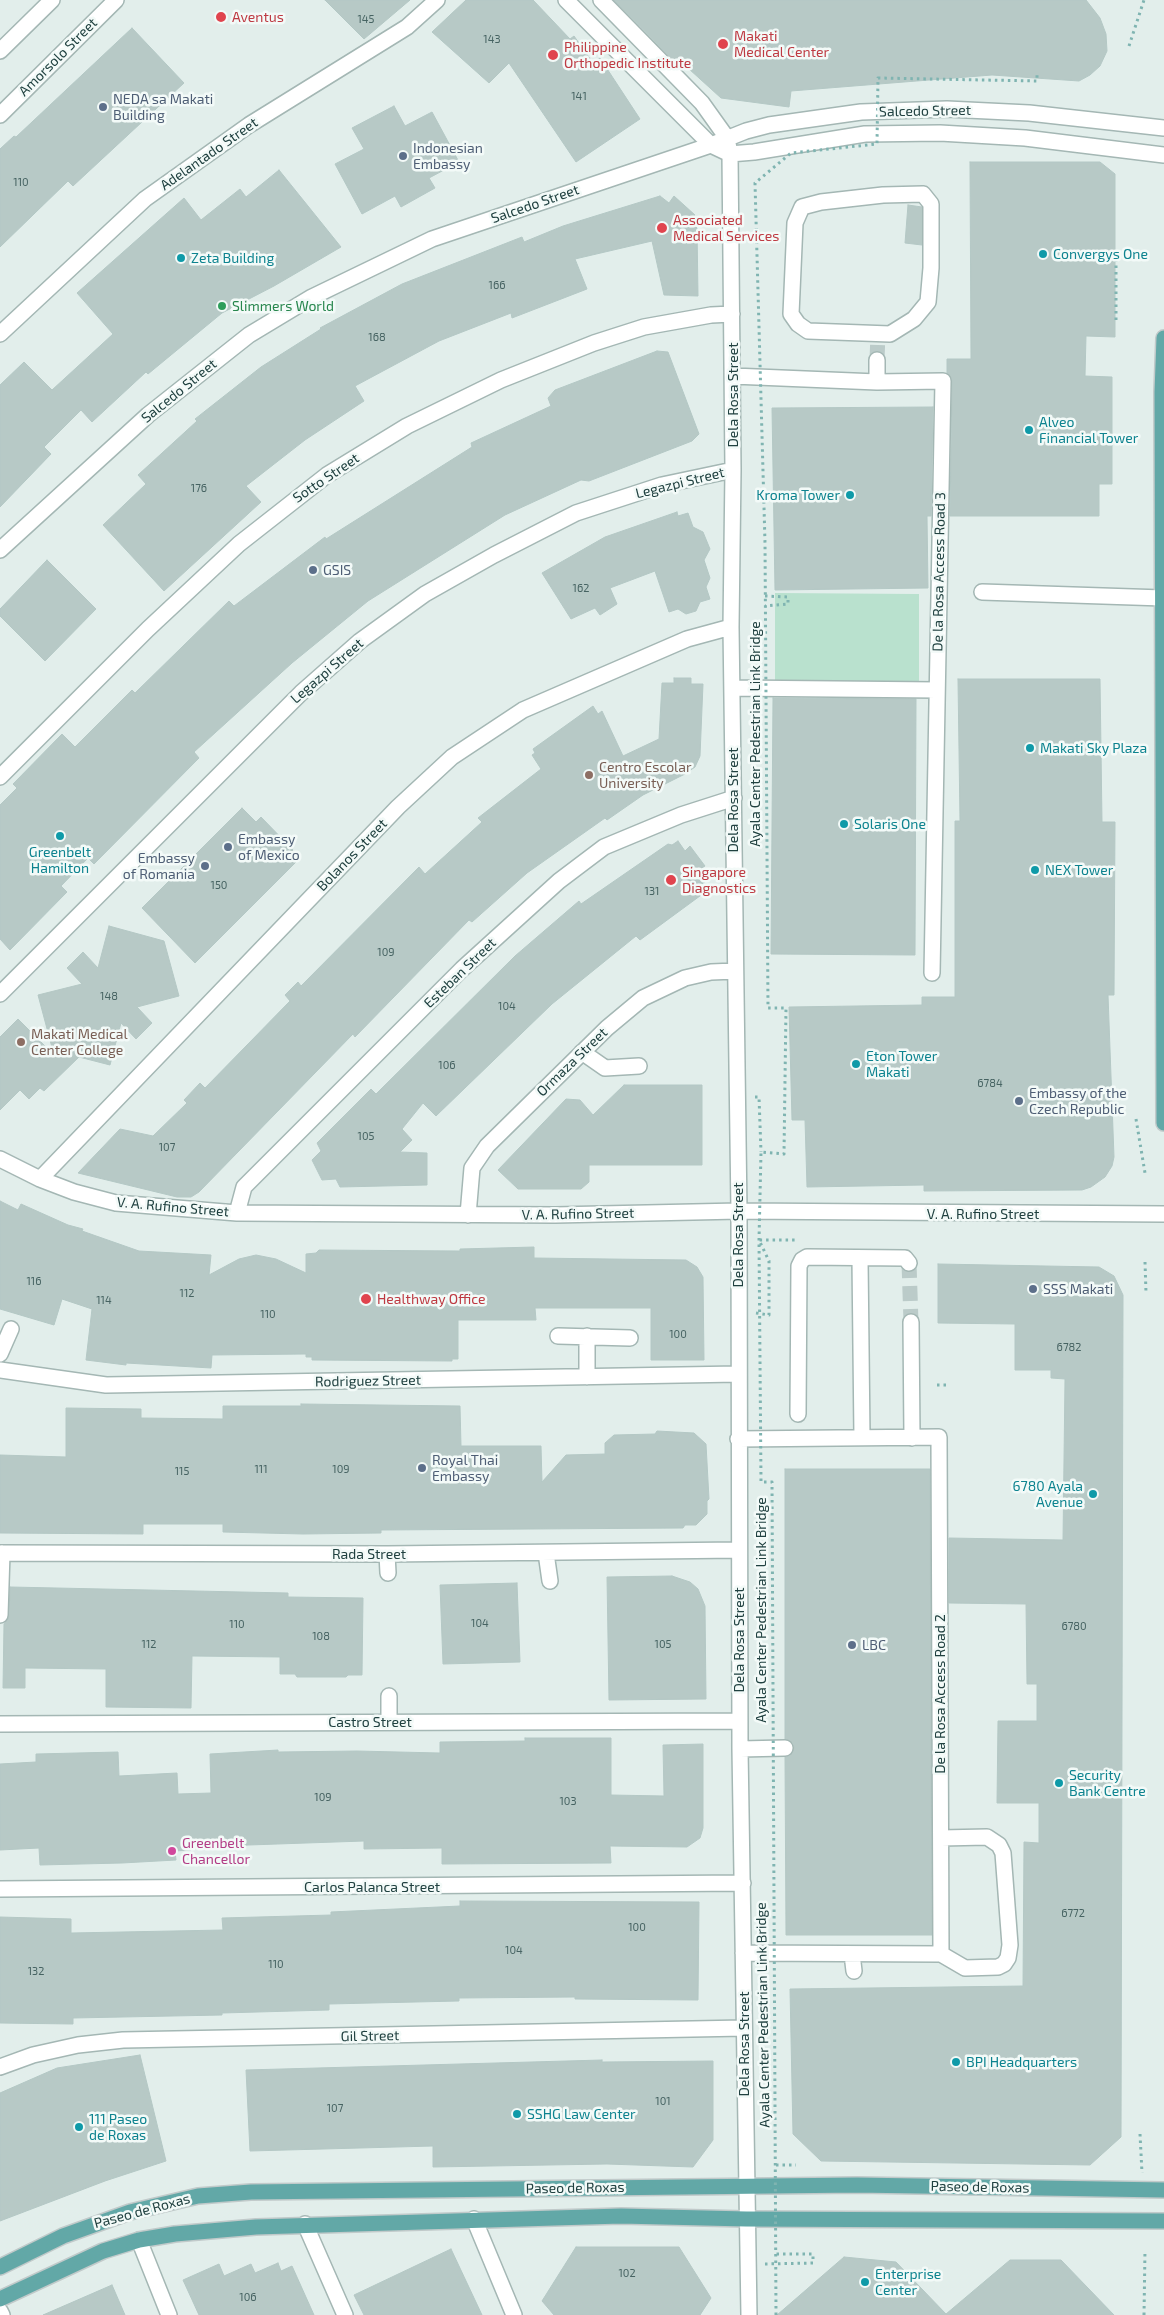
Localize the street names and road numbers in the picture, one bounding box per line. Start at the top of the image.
street label: Amorsolo Street [15,14,101,100]
street label: Salcedo Street [879,102,971,120]
street label: Adelantado Street [157,114,261,194]
street label: Salcedo Street [489,181,581,227]
street label: Dela Rosa Street [725,342,741,448]
street label: Salcedo Street [138,356,220,426]
street label: Sotto Street [290,450,362,506]
street label: Legazpi Street [634,464,726,502]
street label: De la Rosa Access Road 3 [929,492,949,652]
street label: Ayala Center Pedestrian Link Bridge [747,621,763,847]
street label: Legazpi Street [287,635,367,707]
street label: Dela Rosa Street [725,747,741,853]
street label: Bolanos Street [313,815,391,895]
street label: Esteban Street [420,934,500,1012]
street label: Ormaza Street [533,1024,611,1100]
street label: Dela Rosa Street [730,1182,746,1288]
street label: V. A. Rufino Street [116,1194,230,1220]
street label: V. A. Rufino Street [522,1205,634,1223]
street label: V. A. Rufino Street [927,1206,1039,1222]
street label: Rodriguez Street [315,1372,421,1390]
street label: Ayala Center Pedestrian Link Bridge [753,1497,769,1723]
street label: Rada Street [332,1546,406,1562]
street label: Dela Rosa Street [731,1587,747,1693]
street label: De la Rosa Access Road 2 [932,1614,948,1774]
street label: Castro Street [328,1714,412,1730]
street label: Carlos Palanca Street [304,1879,440,1895]
street label: Ayala Center Pedestrian Link Bridge [753,1902,773,2128]
street label: Dela Rosa Street [736,1991,752,2097]
street label: Gil Street [341,2027,399,2045]
street label: Paseo de Roxas [930,2178,1030,2196]
street label: Paseo de Roxas [525,2179,625,2197]
street label: Paseo de Roxas [92,2190,192,2232]

